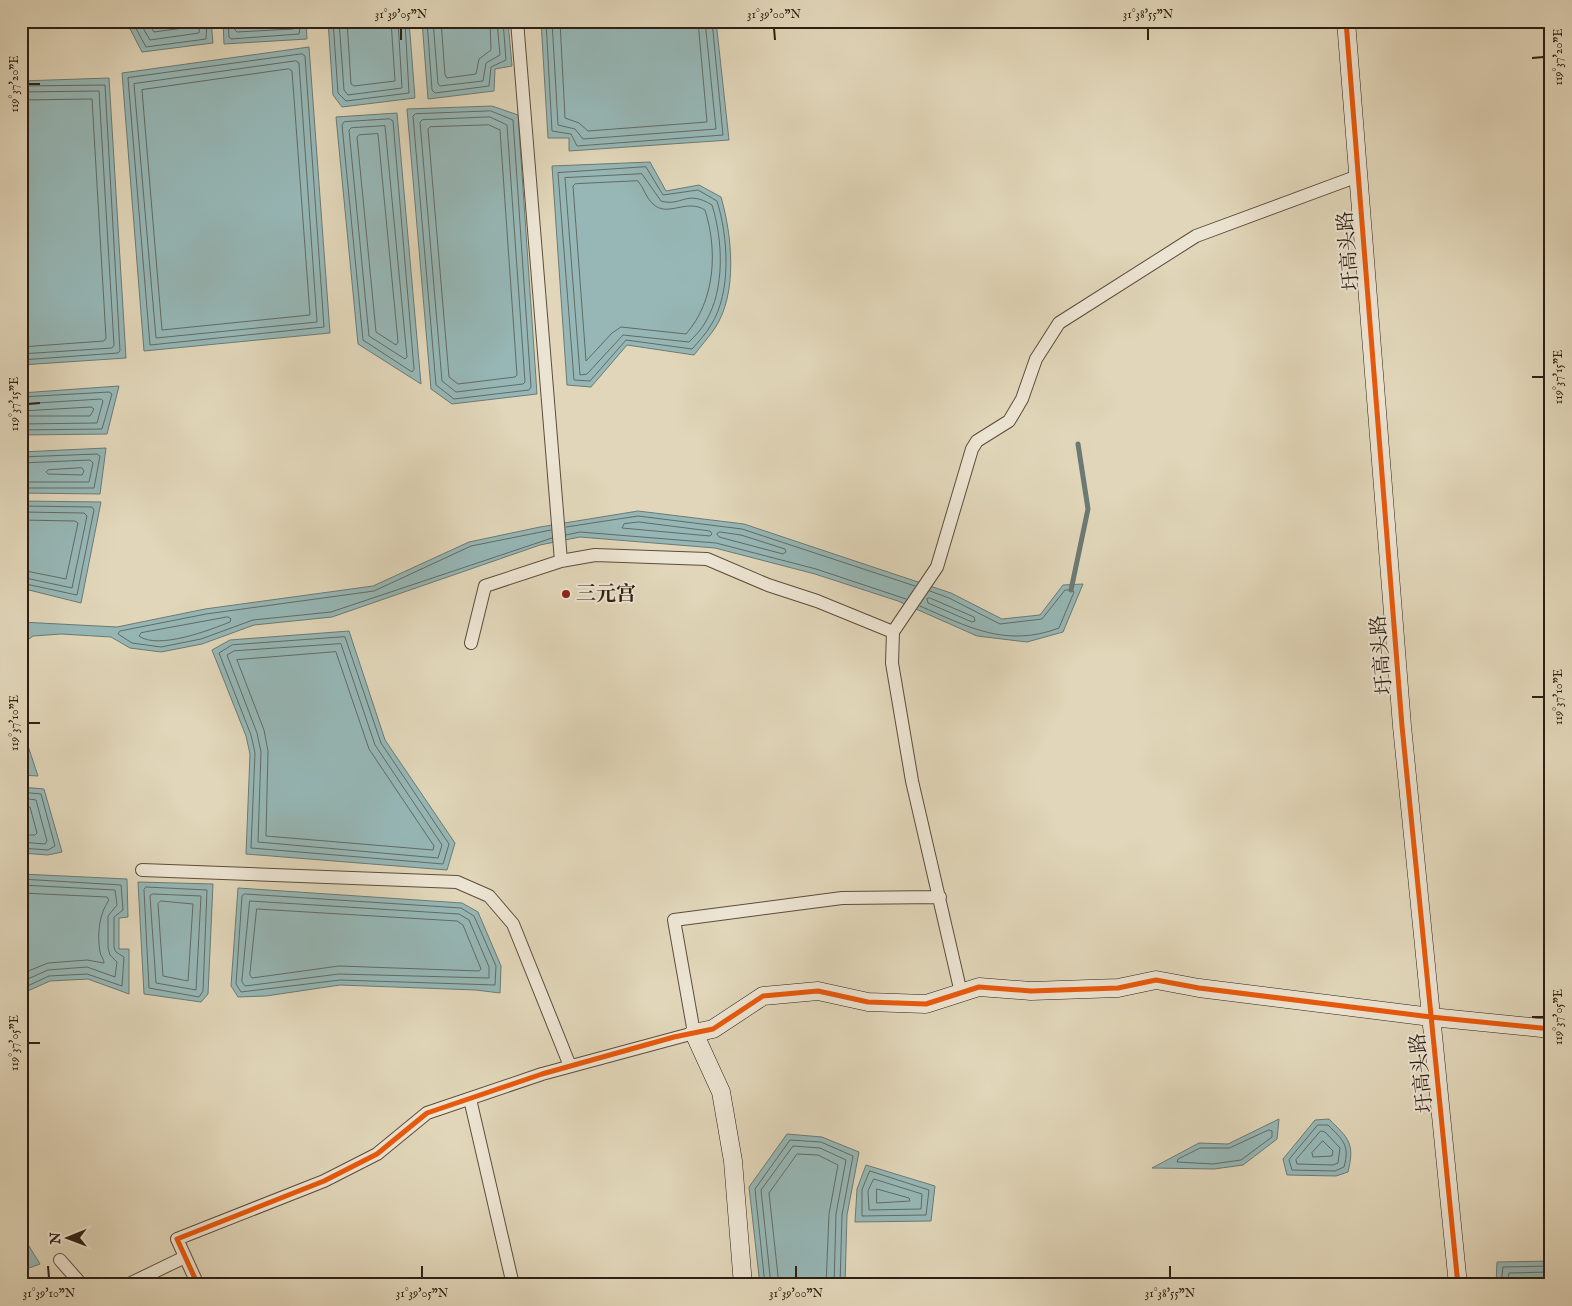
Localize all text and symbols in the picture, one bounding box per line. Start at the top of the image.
text: 31°39'05"N [375,7,428,22]
text: 31°39'00"N [747,7,802,22]
text: 31°38'55"N [1123,7,1174,22]
text: 119°37'20"E [1551,28,1566,86]
text: 119°37'20"E [7,55,22,113]
street label: 圩高头路 [1333,210,1365,292]
text: 119°37'15"E [1551,350,1566,404]
text: 119°37'15"E [7,377,22,431]
place label: 三元宫 [576,582,636,607]
marker: 三元宫 [560,588,572,600]
street label: 圩高头路 [1366,614,1398,696]
text: 119°37'10"E [1551,669,1566,725]
text: 119°37'10"E [7,695,22,751]
text: 119°37'05"E [1551,989,1566,1045]
text: 119°37'05"E [7,1015,22,1071]
street label: 圩高头路 [1405,1032,1439,1114]
north arrow [42,1214,92,1264]
text: N [47,1232,65,1245]
text: 31°39'10"N [23,1286,76,1301]
text: 31°39'05"N [396,1286,449,1301]
text: 31°39'00"N [769,1286,824,1301]
text: 31°38'55"N [1145,1286,1196,1301]

